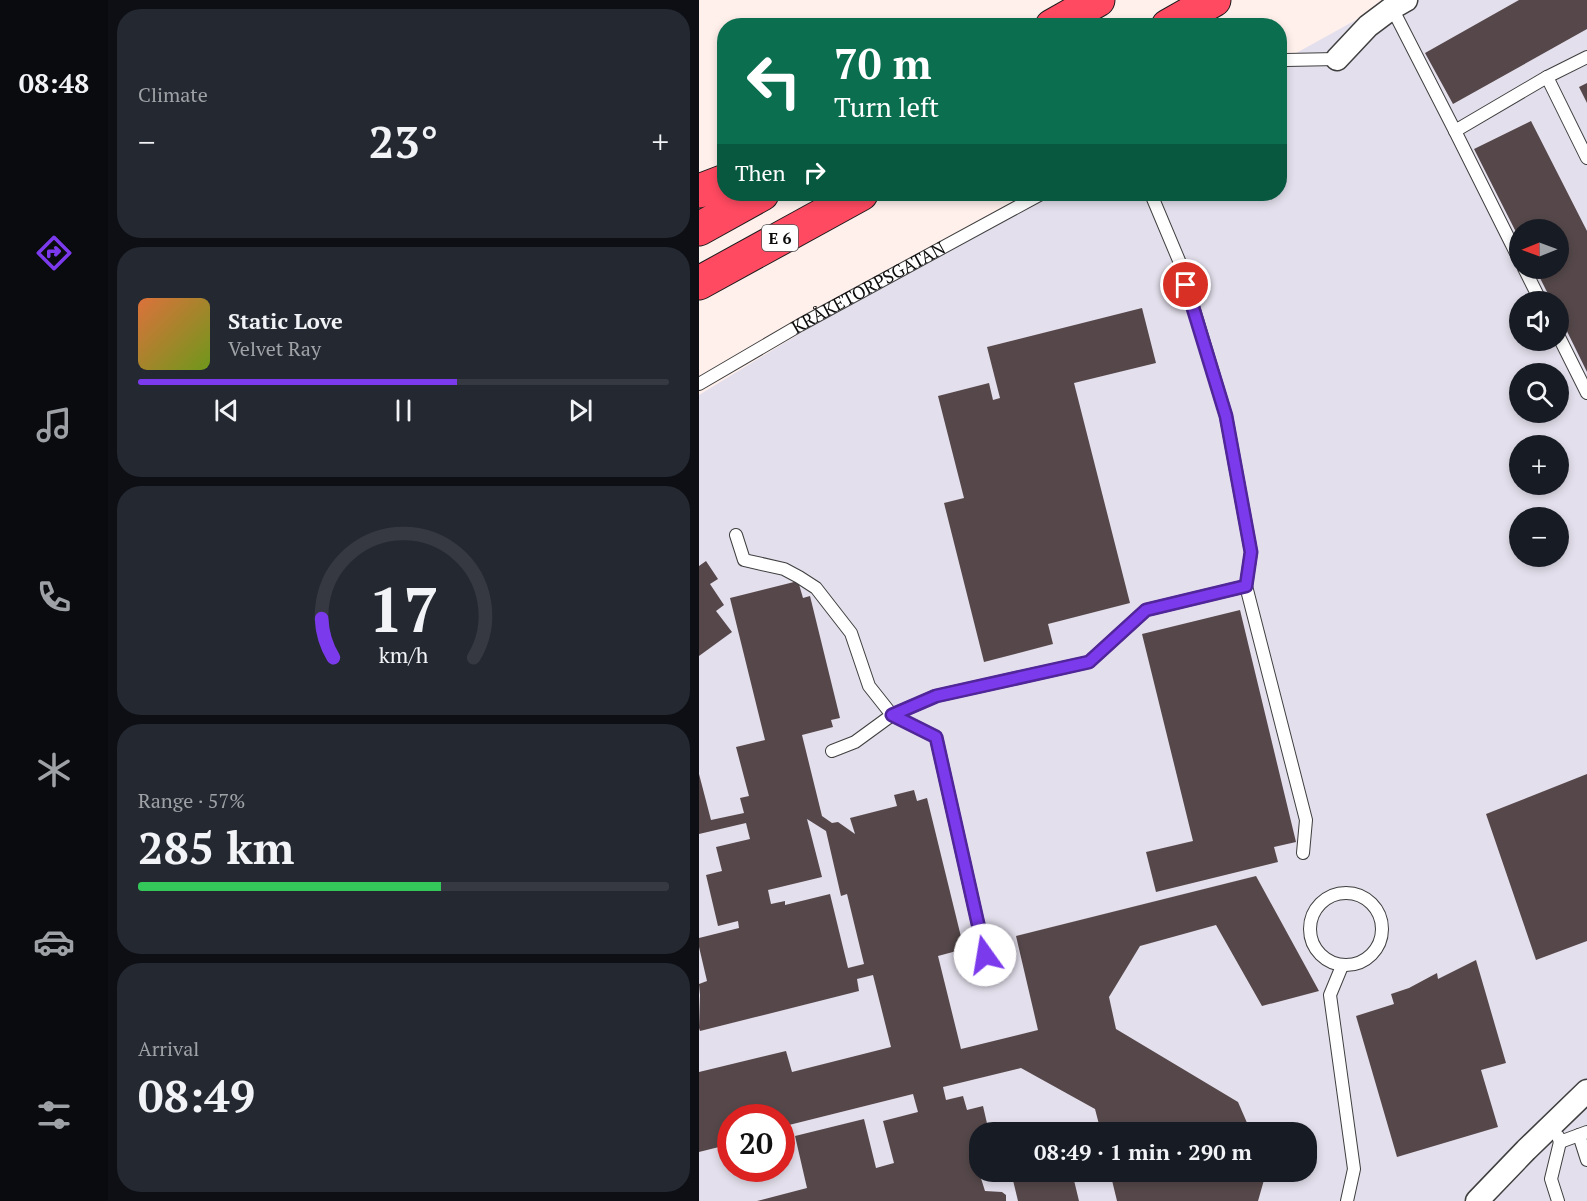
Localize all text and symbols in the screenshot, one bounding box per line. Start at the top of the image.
text: 70 m [834,35,932,91]
icon: left [735,42,813,120]
text: 08:48 [19,65,89,101]
text: Climate [138,81,208,108]
text: Turn left [834,89,939,125]
text: 23° [369,111,438,171]
text: − [138,120,156,163]
text: + [651,120,669,163]
icon: right [798,156,831,189]
text: Then [735,158,786,187]
north arrow [1509,219,1569,279]
map controls [1509,219,1569,567]
road number: E 6 [762,225,798,251]
icon: directions [33,232,75,274]
street label: KRÅKETORPSGATAN [787,235,949,338]
pin [1160,259,1211,310]
icon: arrive [1169,268,1202,301]
button: sound [1509,291,1569,351]
text: Static Love [228,306,343,335]
text: Velvet Ray [228,335,321,362]
button: search [1509,363,1569,423]
icon: previous [210,394,243,427]
icon: pause [387,394,420,427]
icon: next [564,394,597,427]
icon: music [33,404,75,446]
button: + [1509,435,1569,495]
button: − [1509,507,1569,567]
text: 17 [368,567,439,650]
icon: phone [33,576,75,618]
text: km/h [379,641,429,669]
icon: climate [33,749,75,791]
text: Range · 57% [138,787,245,814]
text: 285 km [138,817,294,877]
icon: car [33,921,75,963]
position arrow [953,923,1017,987]
text: Arrival [138,1035,199,1062]
text: 08:49 [138,1065,255,1125]
icon: filters [33,1094,75,1136]
speed limit sign: 20 [717,1104,795,1182]
text: 08:49 · 1 min · 290 m [1034,1137,1252,1166]

